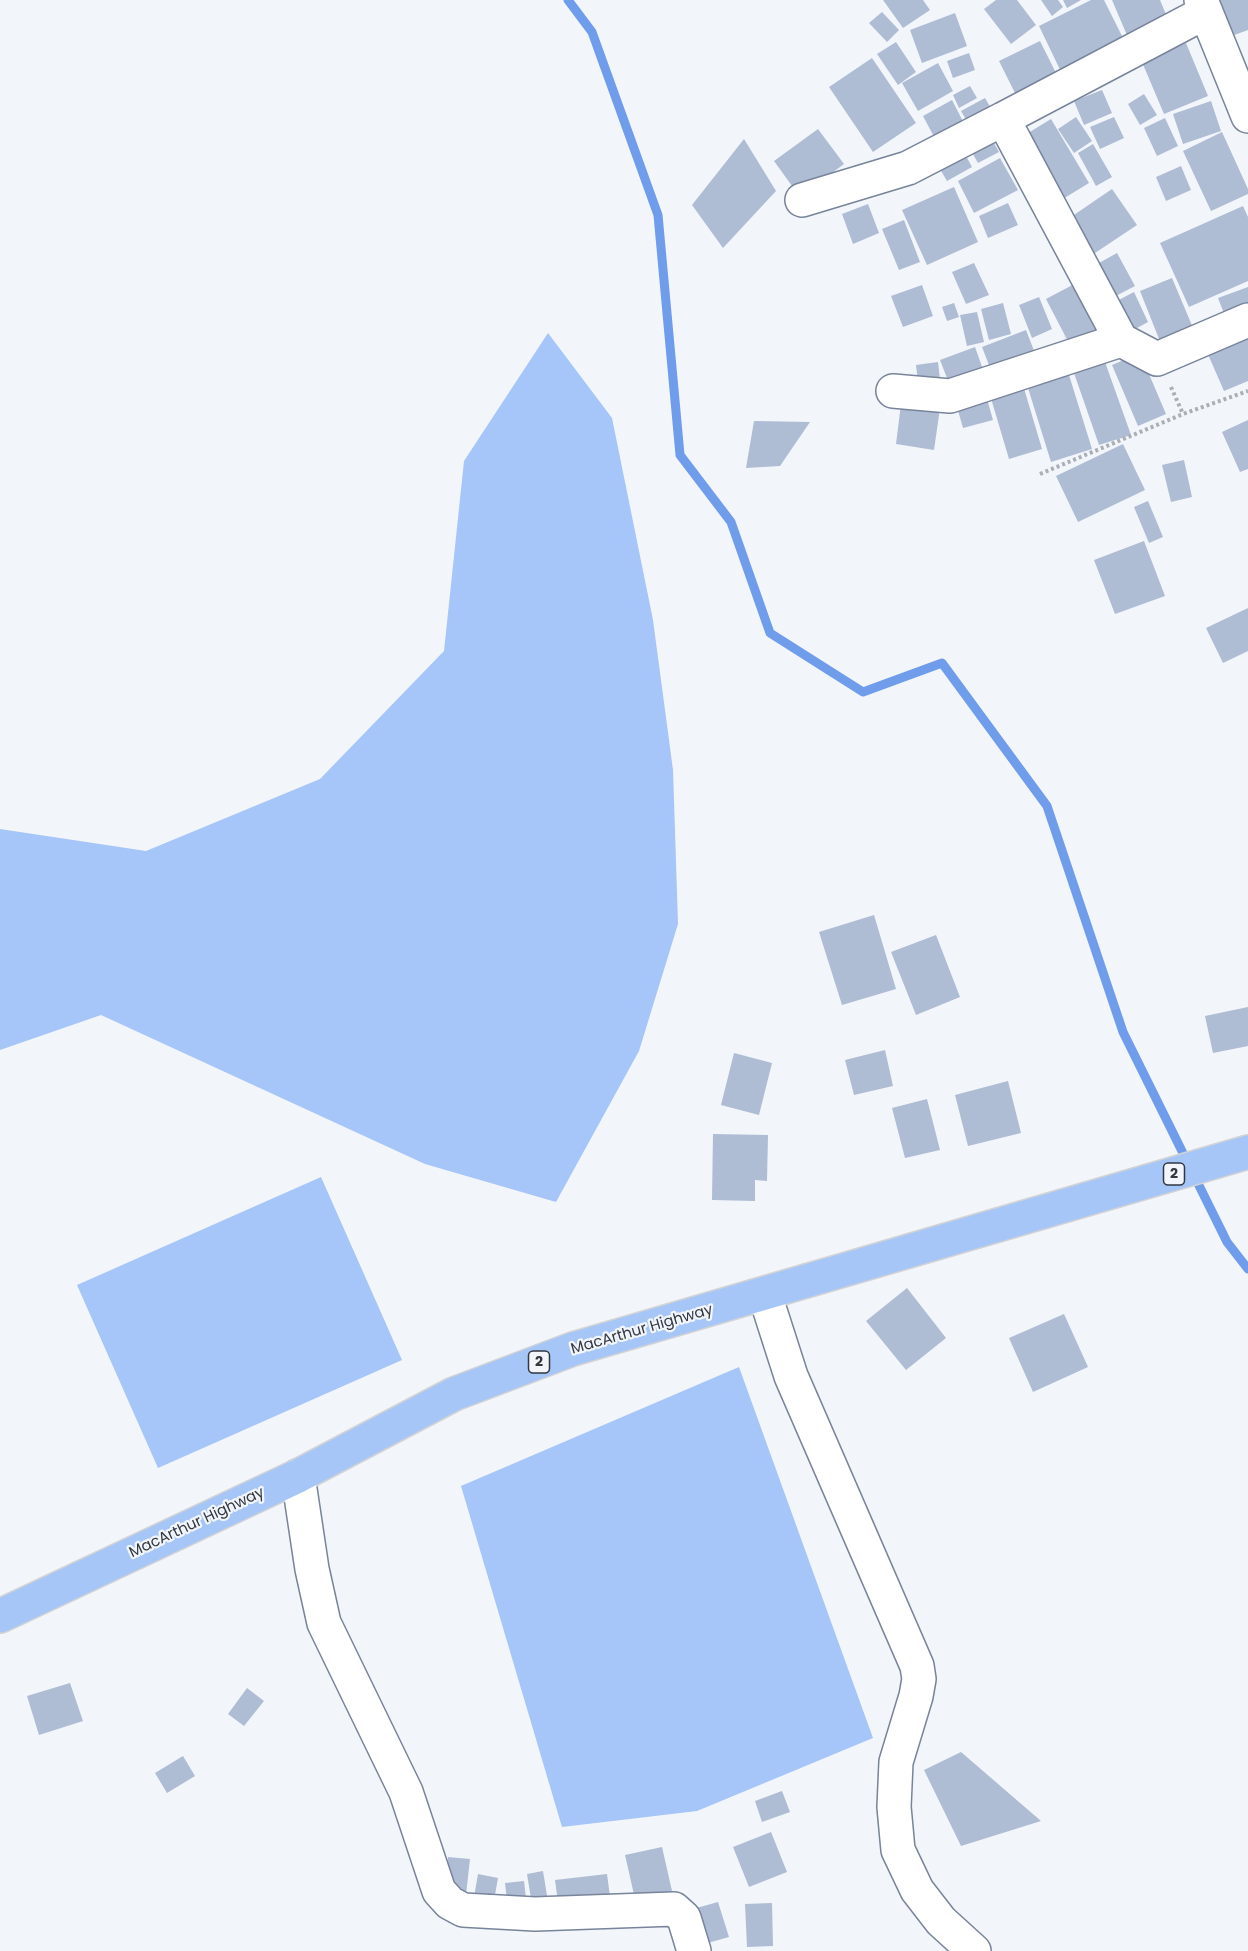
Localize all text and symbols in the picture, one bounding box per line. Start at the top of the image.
road number: 2 [1164,1163,1184,1185]
street label: MacArthur Highway [569,1301,715,1359]
road number: 2 [528,1351,550,1373]
street label: MacArthur Highway [127,1484,267,1562]

